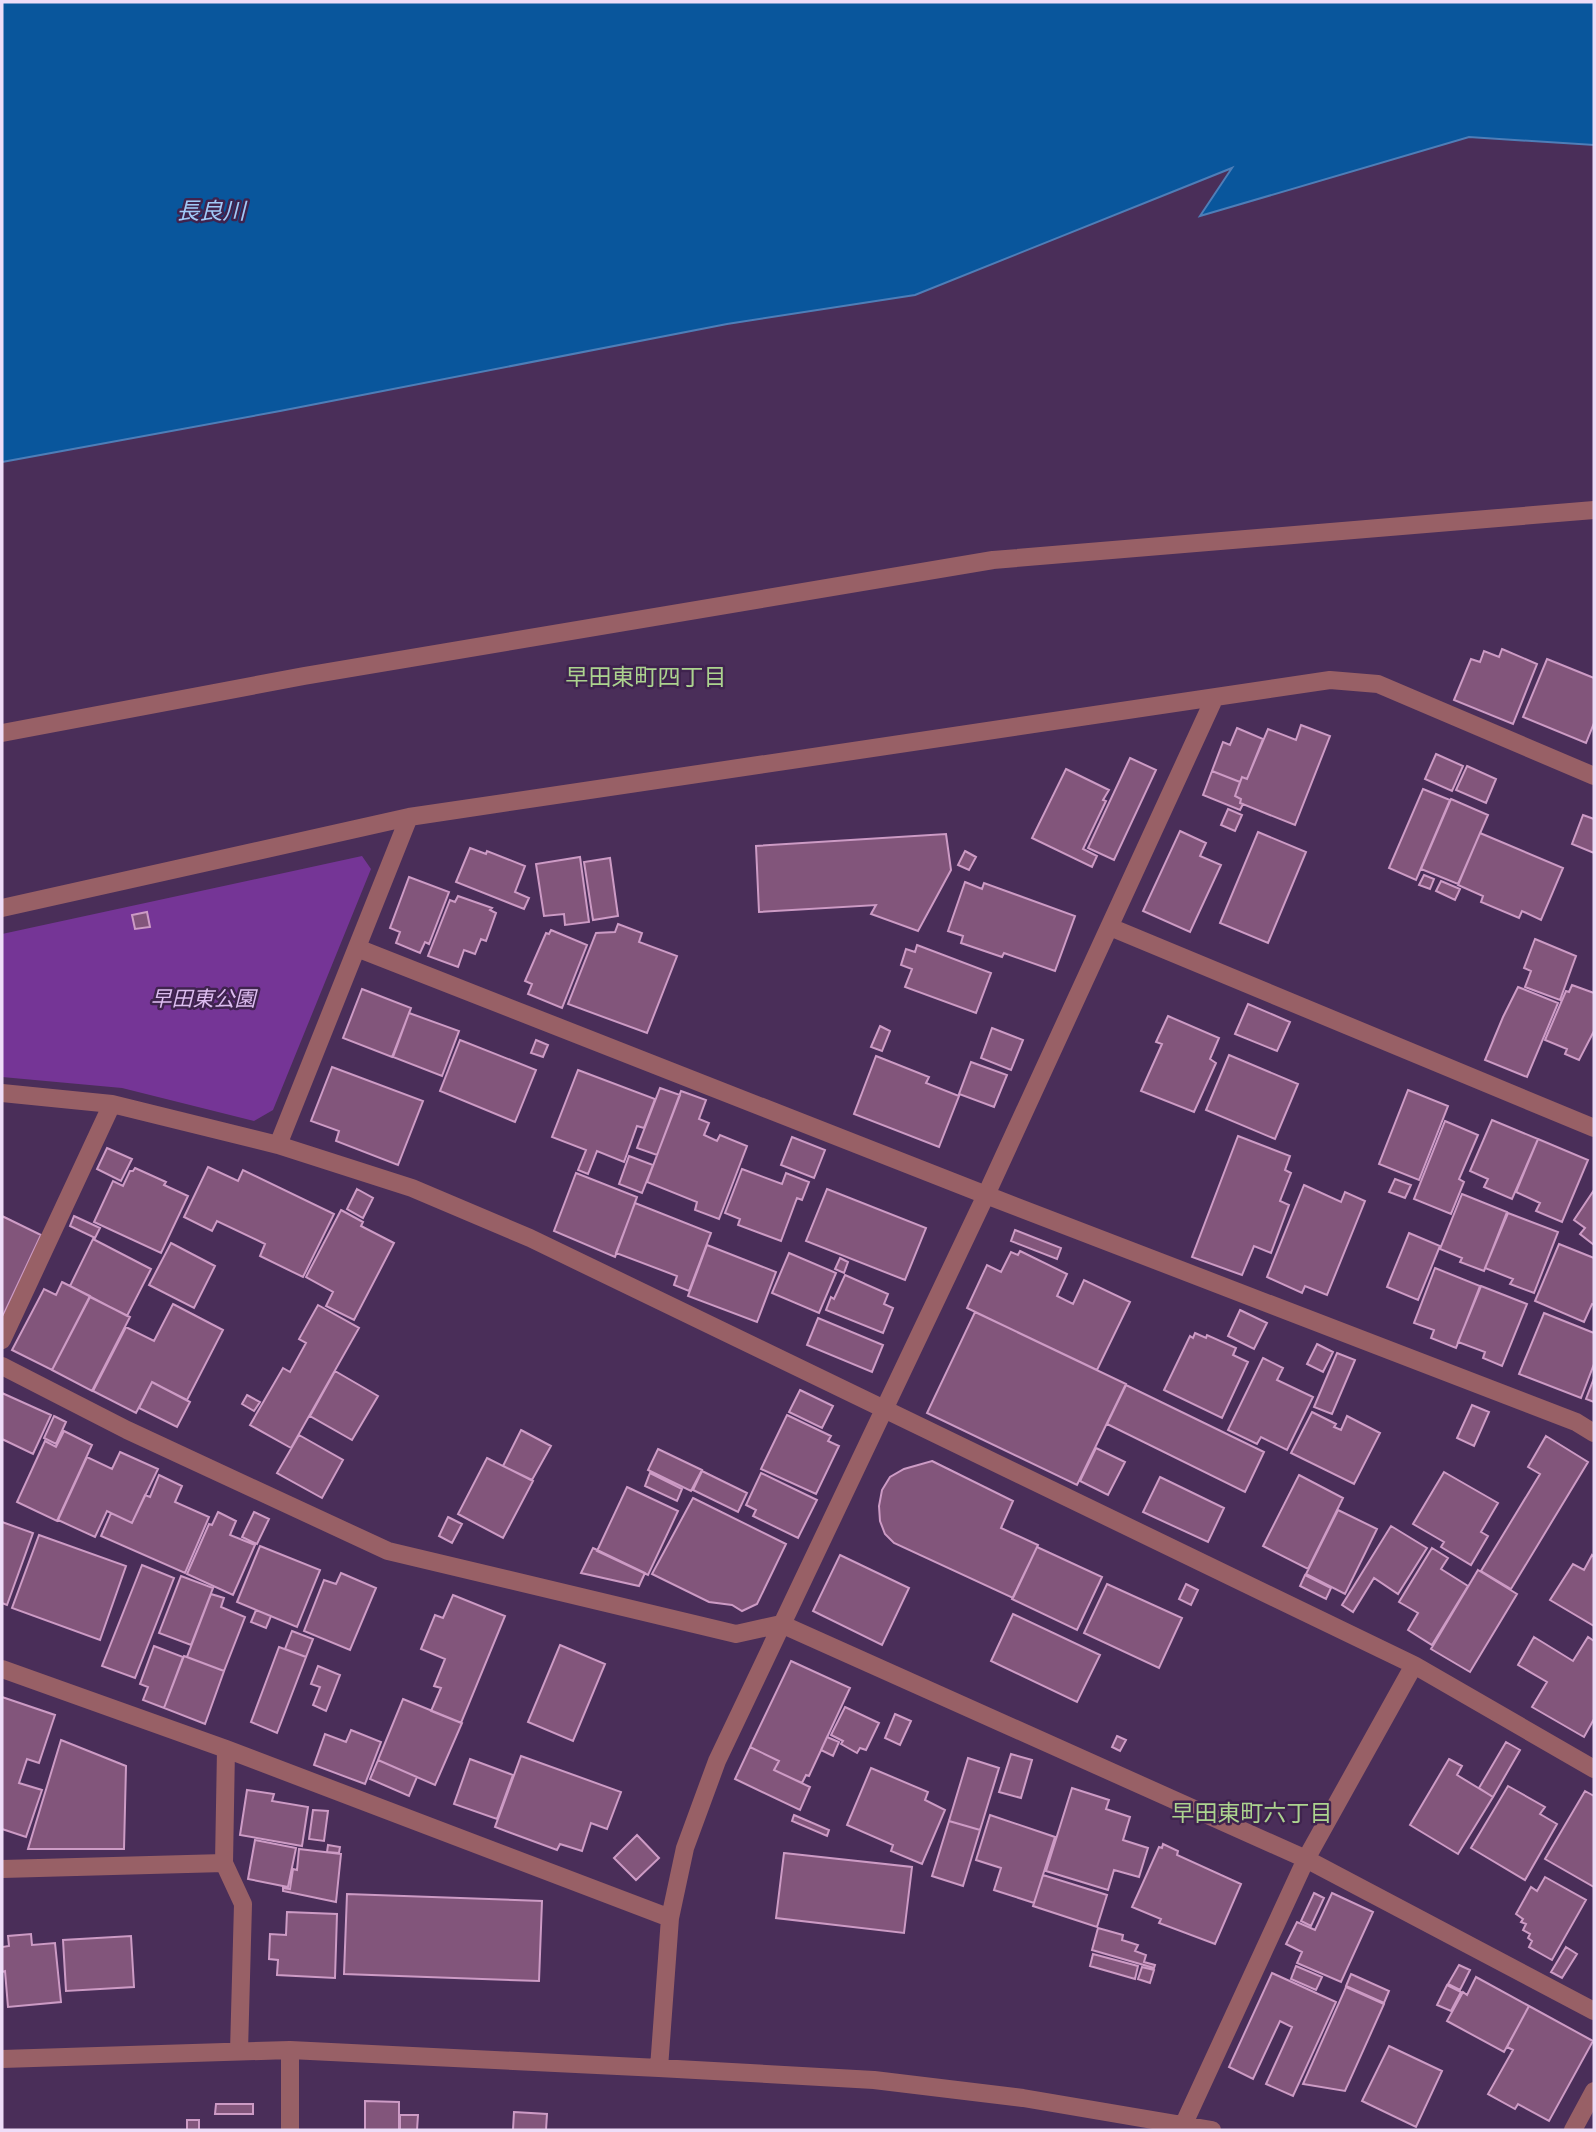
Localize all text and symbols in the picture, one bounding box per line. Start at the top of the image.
water label: 長良川 [177,195,249,230]
district label: 早田東町四丁目 [566,661,727,696]
park label: 早田東公園 [151,984,258,1016]
district label: 早田東町六丁目 [1172,1797,1333,1832]

